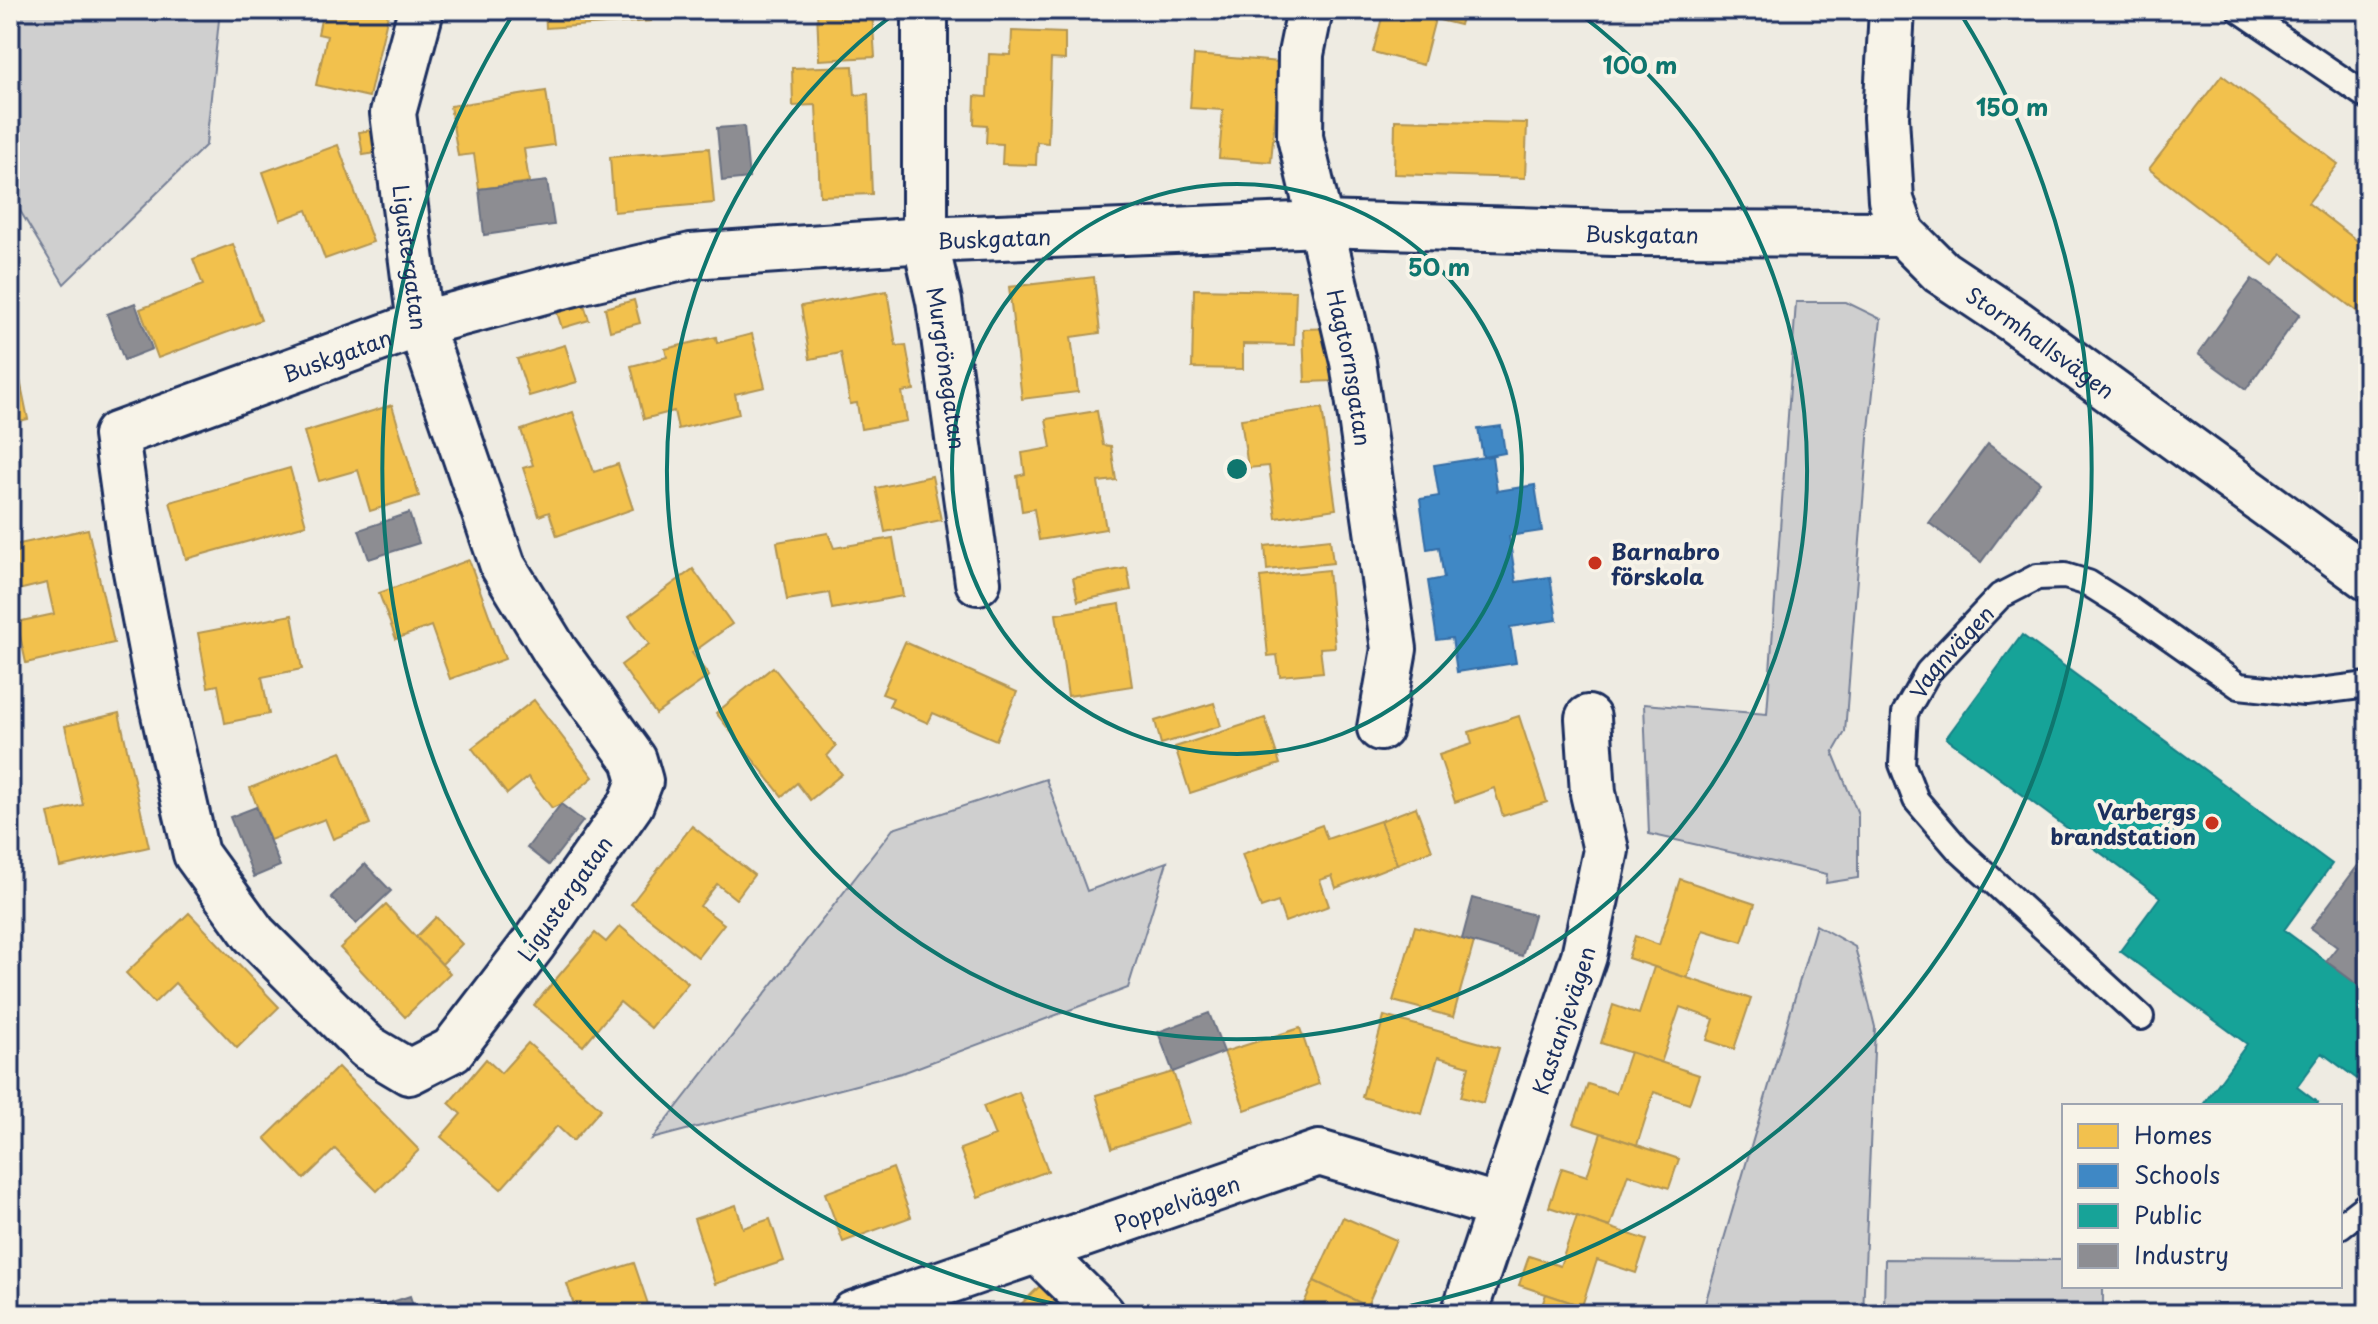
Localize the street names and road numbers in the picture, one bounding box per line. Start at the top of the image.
street label: Ligustergatan [386,182,437,332]
street label: Buskgatan [1584,216,1699,250]
street label: Buskgatan [937,218,1052,256]
street label: Stormhallsvägen [1960,277,2122,406]
street label: Murgrönegatan [920,283,976,451]
street label: Hagtornsgatan [1320,285,1381,448]
street label: Buskgatan [278,319,396,389]
street label: Vagnvägen [1900,597,2001,704]
street label: Ligustergatan [508,829,620,967]
street label: Kastanjevägen [1522,943,1602,1098]
street label: Poppelvägen [1109,1165,1244,1239]

